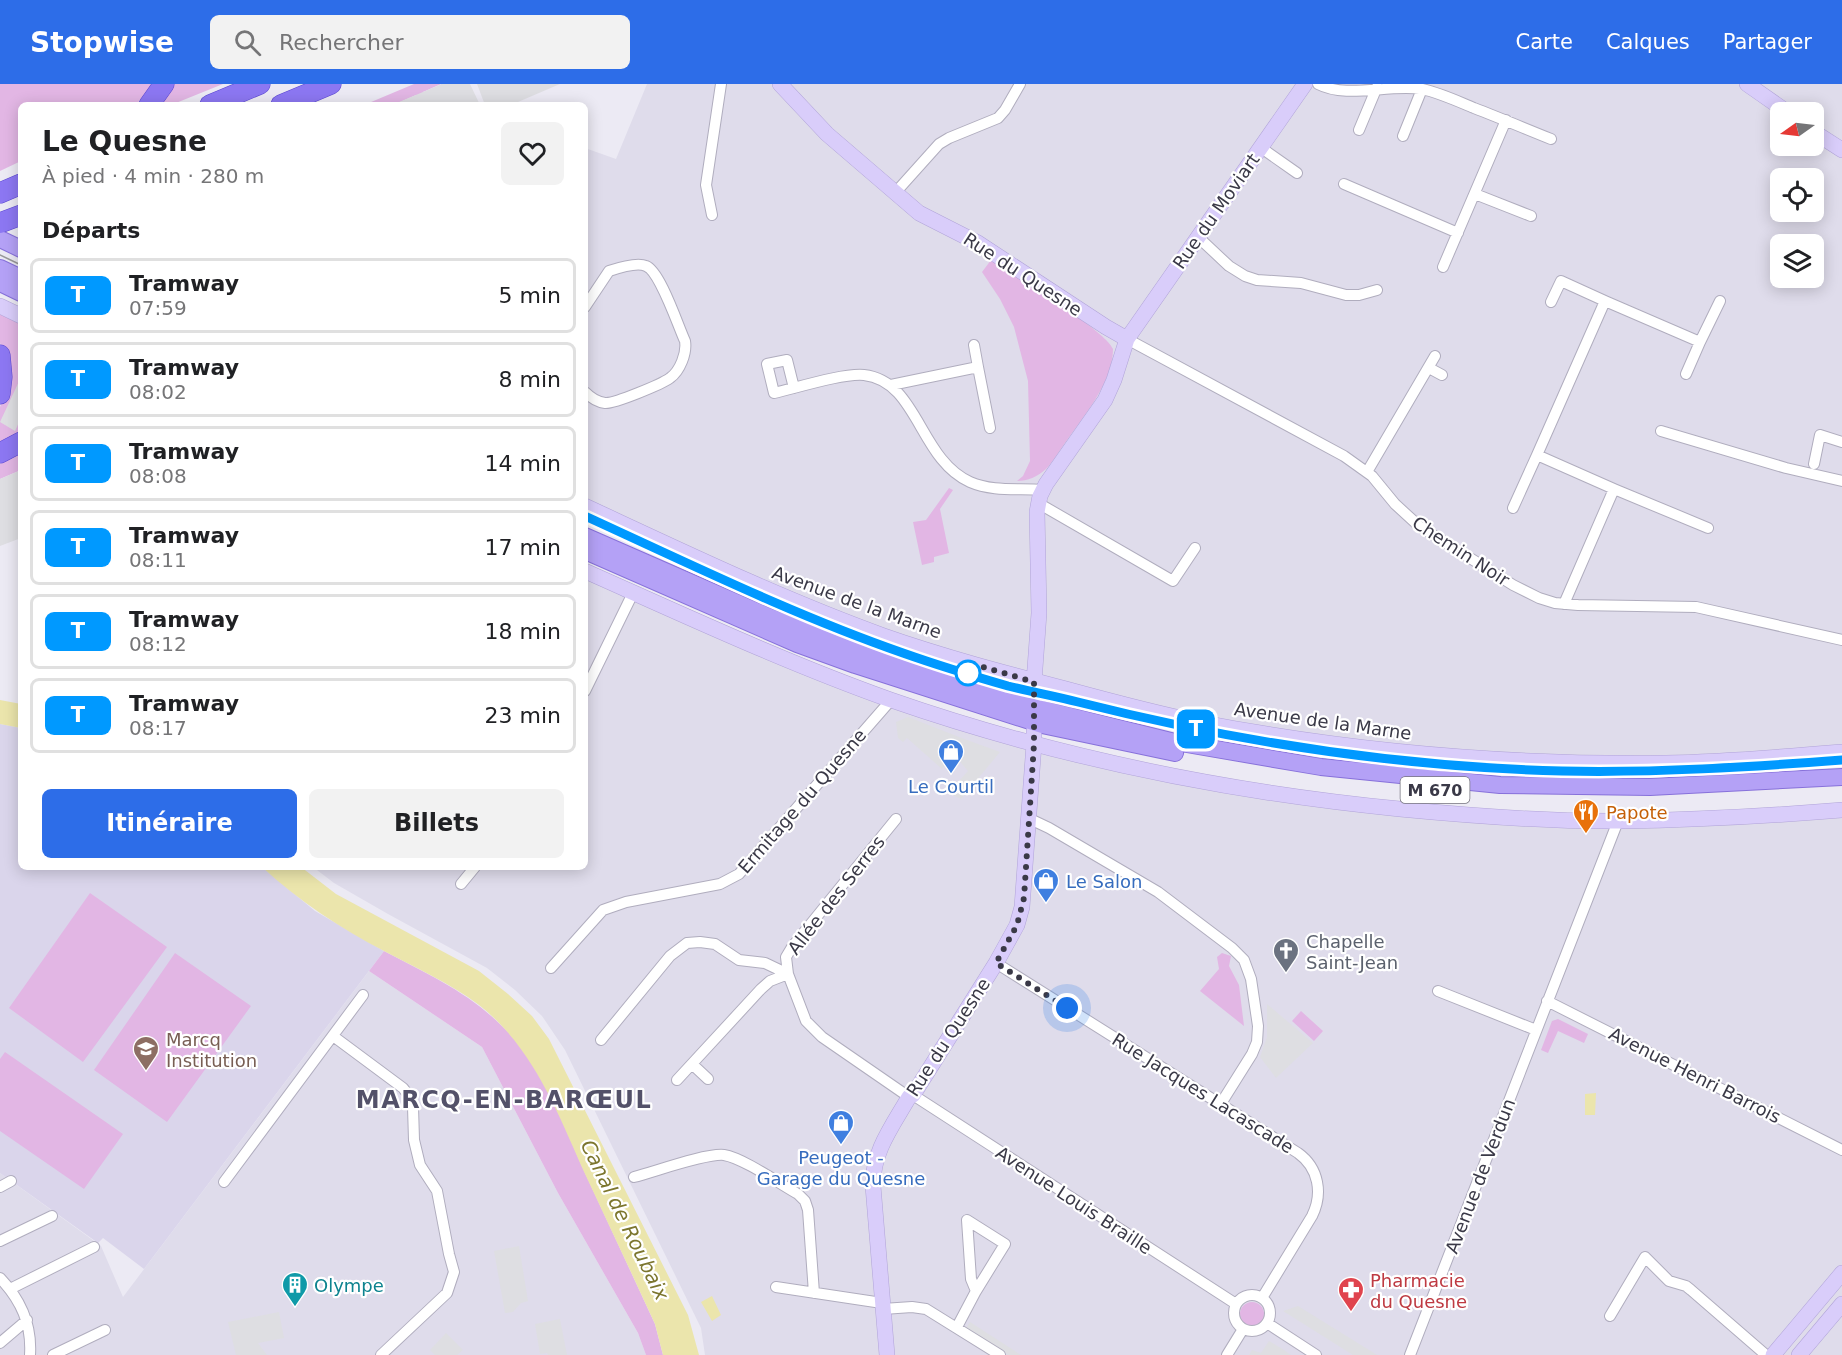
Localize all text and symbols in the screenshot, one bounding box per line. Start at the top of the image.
search box [210,15,630,69]
text: Stopwise [30,26,174,59]
icon: search [231,26,264,59]
text: Rechercher [279,30,404,55]
text: Carte [1516,30,1573,54]
text: Calques [1606,30,1690,54]
text: Partager [1723,30,1812,54]
north arrow [1770,102,1824,156]
map controls [1770,102,1824,288]
button: heart [501,122,564,185]
text: Le Quesne [42,125,207,158]
street label: Rue du Moviart [1168,149,1264,273]
text: À pied · 4 min · 280 m [42,164,264,188]
button: locate [1770,168,1824,222]
text: Départs [42,218,140,243]
street label: Rue du Quesne [960,228,1086,320]
button: layers [1770,234,1824,288]
text: Tramway [129,271,239,296]
text: T [71,283,85,307]
text: 5 min [499,283,561,308]
text: 07:59 [129,296,187,320]
text: Tramway [129,355,239,380]
text: T [71,367,85,391]
text: 8 min [499,367,561,392]
text: 08:02 [129,380,187,404]
text: Tramway [129,439,239,464]
text: T [71,451,85,475]
text: 14 min [485,451,561,476]
text: 08:08 [129,464,187,488]
street label: Chemin Noir [1408,512,1514,591]
text: Tramway [129,523,239,548]
text: T [71,535,85,559]
text: 17 min [485,535,561,560]
text: 08:11 [129,548,187,572]
street label: Avenue de la Marne [769,562,945,642]
text: Tramway [129,607,239,632]
text: T [71,619,85,643]
text: 18 min [485,619,561,644]
text: 08:12 [129,632,187,656]
unlabelled marker [955,660,981,686]
text: Tramway [129,691,239,716]
street label: Avenue de la Marne [1233,698,1413,744]
text: T [71,703,85,727]
text: 23 min [485,703,561,728]
line badge: T [1176,710,1216,748]
text: 08:17 [129,716,187,740]
text: T [1189,717,1203,741]
street label: Ermitage du Quesne [734,725,870,877]
shop icon: Le Courtil [936,737,966,775]
place label: Le Courtil [908,776,994,797]
road number: M 670 [1400,777,1470,803]
button: Itinéraire [42,789,297,858]
button: Billets [309,789,564,858]
restaurant icon: Papote [1571,797,1601,835]
place label: Papote [1606,802,1668,823]
street label: Allée des Serres [783,831,889,959]
shop icon: Le Salon [1031,866,1061,904]
place label: Le Salon [1066,871,1142,892]
place label: Chapelle Saint-Jean [1306,931,1398,973]
church icon: Chapelle Saint-Jean [1271,936,1301,974]
street label: Rue du Quesne [902,974,994,1100]
your location [1052,993,1082,1023]
street label: Avenue Henri Barrois [1606,1023,1784,1127]
street label: Rue Jacques Lacascade [1108,1028,1298,1158]
place label: Marcq Institution [166,1029,257,1071]
school or university icon: Marcq Institution [131,1034,161,1072]
district label: MARCQ-EN-BARŒUL [356,1086,652,1114]
street label: Avenue de Verdun [1441,1096,1519,1256]
shop icon: Peugeot - Garage du Quesne [826,1108,856,1146]
water label: Canal de Roubaix [576,1136,674,1304]
street label: Avenue Louis Braille [992,1142,1156,1258]
place label: Peugeot - Garage du Quesne [757,1147,925,1189]
building icon: Olympe [280,1270,310,1308]
place label: Pharmacie du Quesne [1370,1270,1467,1312]
place label: Olympe [314,1275,384,1296]
pharmacy icon: Pharmacie du Quesne [1336,1275,1366,1313]

